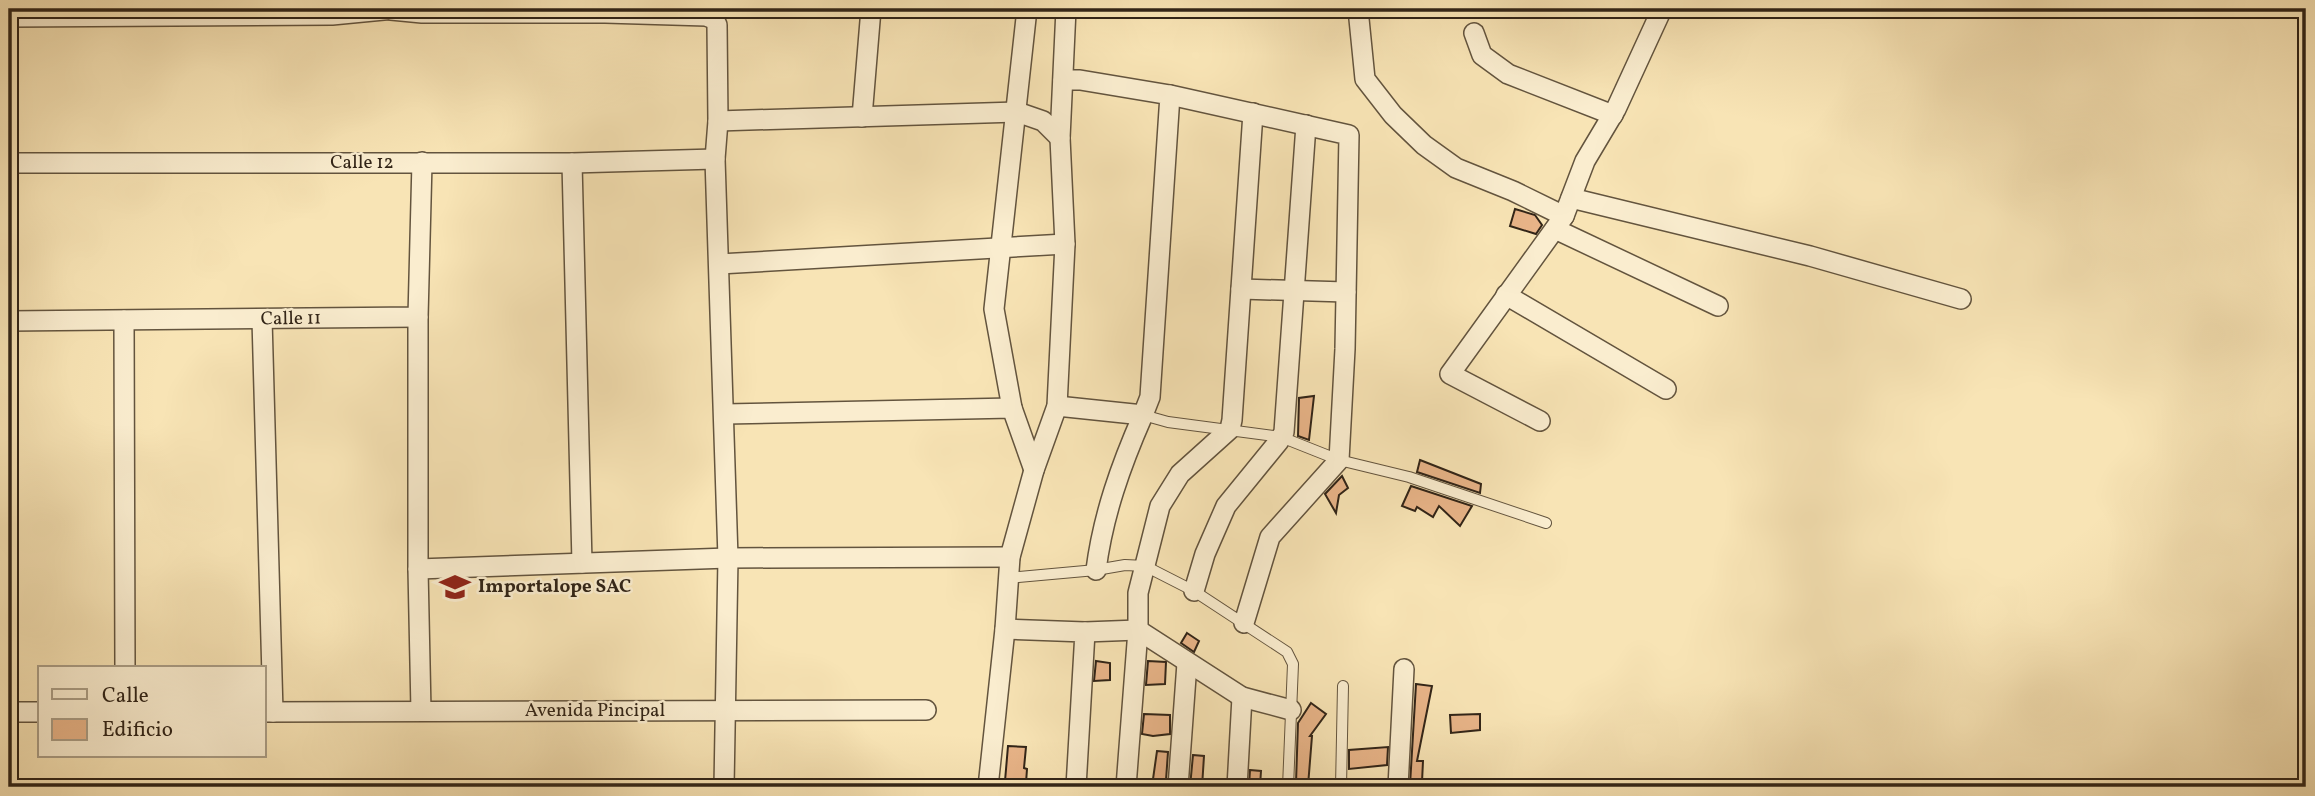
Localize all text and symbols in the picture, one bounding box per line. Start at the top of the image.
street label: Calle 12 [330,150,394,176]
street label: Calle 11 [260,305,322,333]
school or university icon: Importalope SAC [438,570,472,604]
place label: Importalope SAC [478,574,631,600]
legend [38,666,266,758]
text: Calle [102,682,149,711]
street label: Avenida Pincipal [525,698,666,724]
text: Edificio [102,716,173,745]

